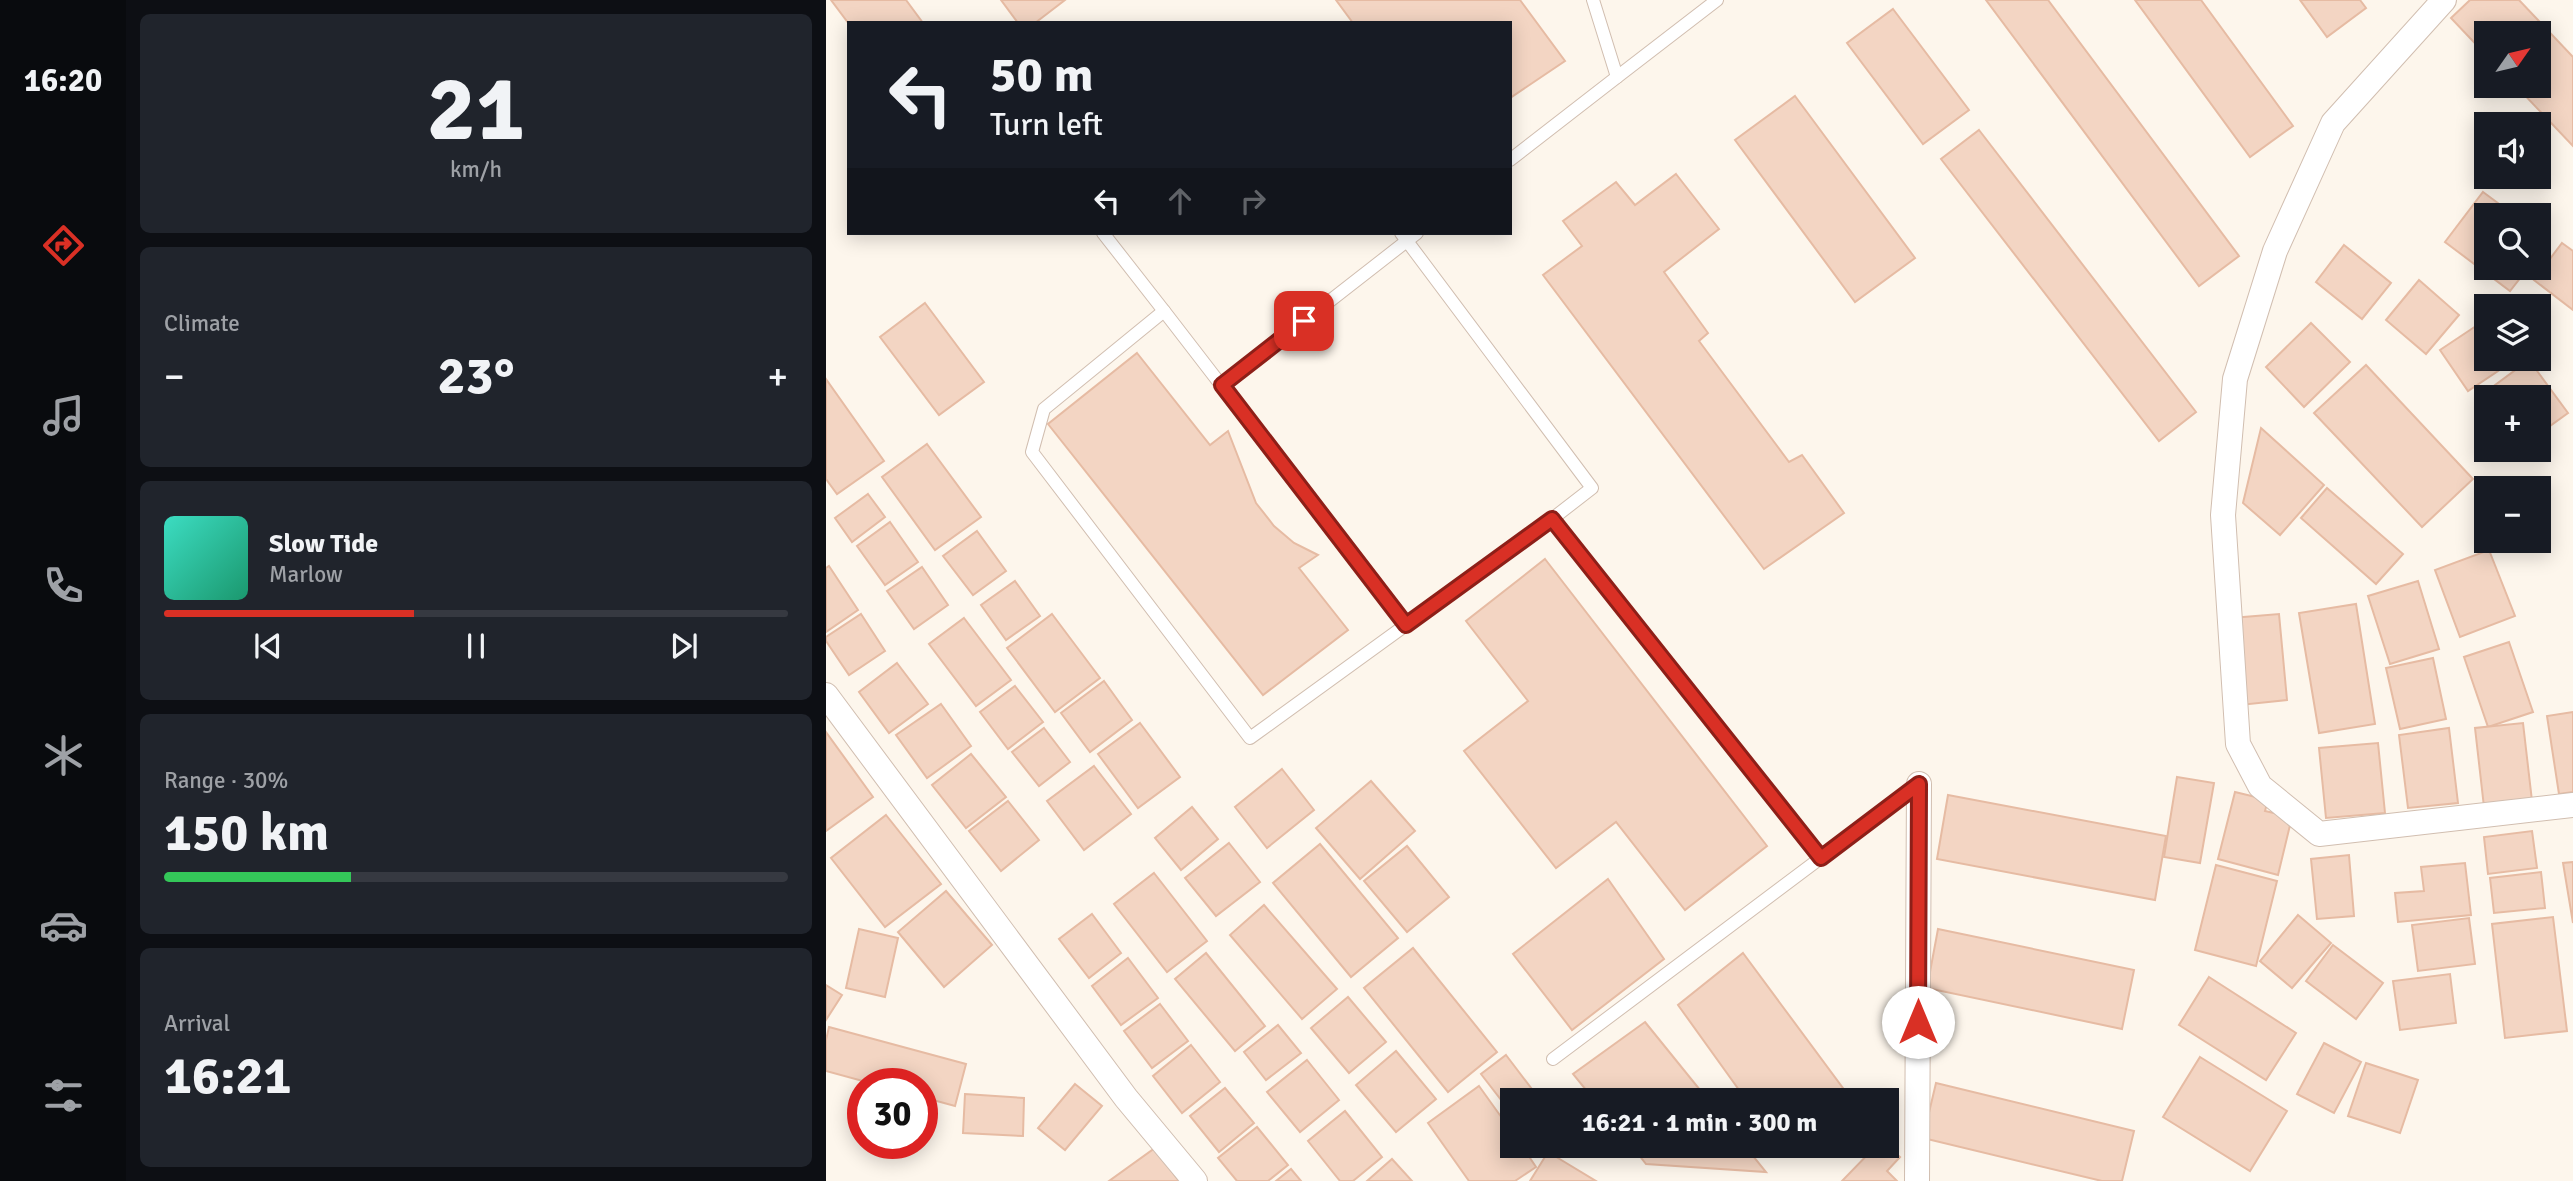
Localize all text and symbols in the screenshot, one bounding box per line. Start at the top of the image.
north arrow [2474,21,2552,98]
map controls [2474,21,2551,553]
text: 50 m [990,45,1093,105]
icon: left [875,49,966,140]
text: 21 [427,53,525,166]
text: 16:20 [24,61,102,100]
text: Turn left [990,105,1103,144]
button: sound [2474,112,2551,189]
text: km/h [450,155,502,184]
icon: left [1088,182,1126,220]
icon: ahead [1161,182,1199,220]
icon: right [1234,182,1272,220]
button: search [2474,203,2551,280]
icon: directions [39,221,88,270]
pin [1274,291,1334,351]
button: layers [2474,294,2551,371]
icon: arrive [1285,302,1323,340]
text: Climate [164,309,240,338]
text: 23° [438,344,514,408]
text: − [164,353,185,400]
text: + [767,353,788,400]
button: + [2474,385,2551,462]
icon: music [39,391,88,440]
button: − [2474,476,2551,553]
text: Slow Tide [269,528,378,560]
text: Marlow [269,560,343,589]
icon: phone [39,561,88,610]
icon: previous [249,627,287,665]
icon: pause [457,627,495,665]
icon: next [665,627,703,665]
icon: climate [39,731,88,780]
text: Range · 30% [164,766,288,795]
text: 150 km [164,801,329,865]
icon: car [39,901,88,950]
position arrow [1881,985,1955,1059]
text: Arrival [164,1009,230,1038]
text: 16:21 [164,1044,292,1108]
speed limit sign: 30 [847,1068,938,1159]
icon: filters [39,1071,88,1120]
text: 16:21 · 1 min · 300 m [1582,1107,1817,1139]

